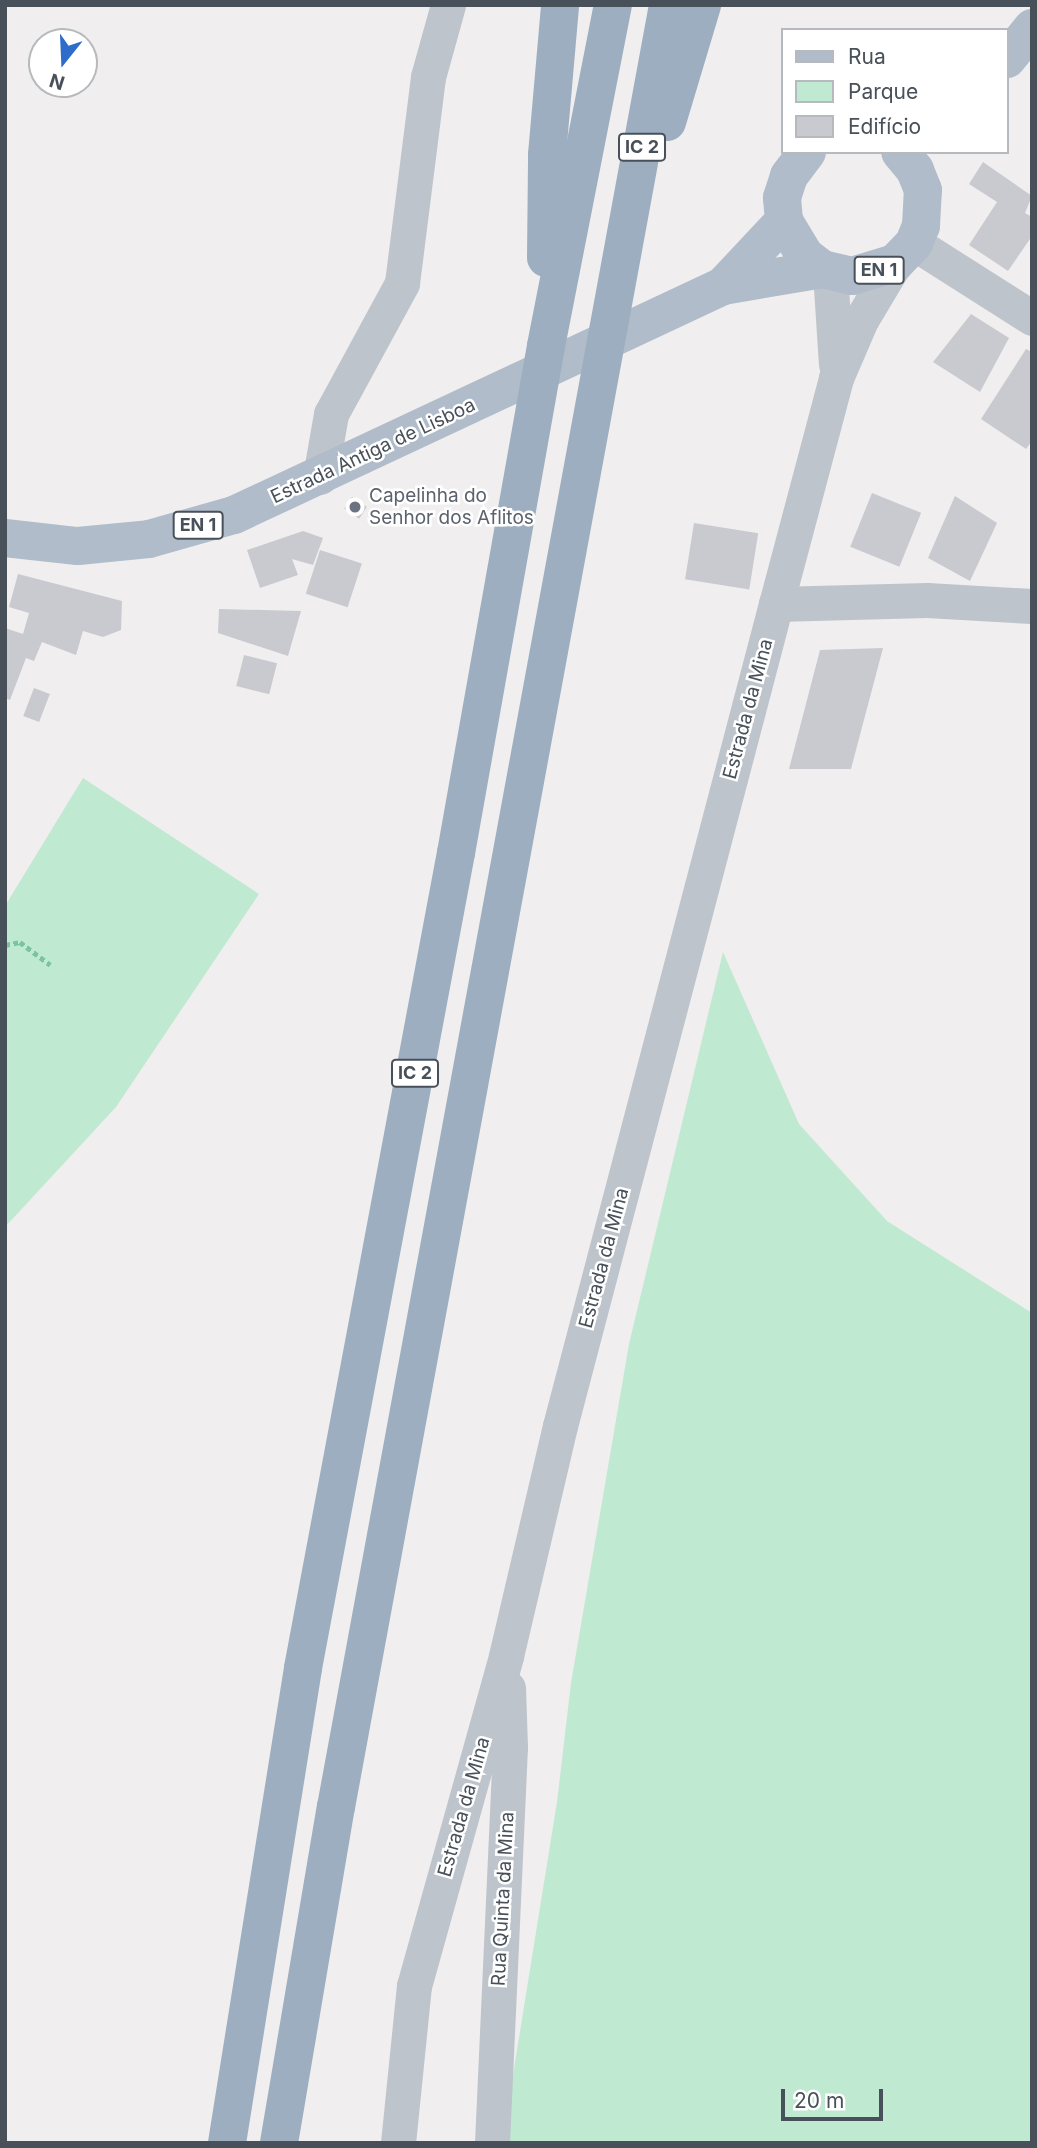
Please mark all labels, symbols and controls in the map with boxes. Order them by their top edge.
north arrow [28,28,98,98]
legend [782,28,1009,154]
text: Rua [848,44,886,69]
text: N [47,68,67,95]
text: Parque [848,79,918,104]
text: Edifício [848,114,921,139]
road number: IC 2 [618,132,666,162]
road number: EN 1 [853,256,905,284]
street label: Estrada Antiga de Lisboa [267,393,479,509]
place label: Capelinha do Senhor dos Aflitos [369,485,534,529]
marker: Capelinha do Senhor dos Aflitos [347,499,363,515]
road number: EN 1 [172,510,224,540]
street label: Estrada da Mina [718,636,778,782]
road number: IC 2 [390,1058,440,1088]
street label: Estrada da Mina [574,1185,634,1331]
street label: Estrada da Mina [433,1734,495,1880]
street label: Rua Quinta da Mina [487,1811,519,1987]
scale bar [785,2074,886,2118]
text: 20 m [794,2088,844,2113]

